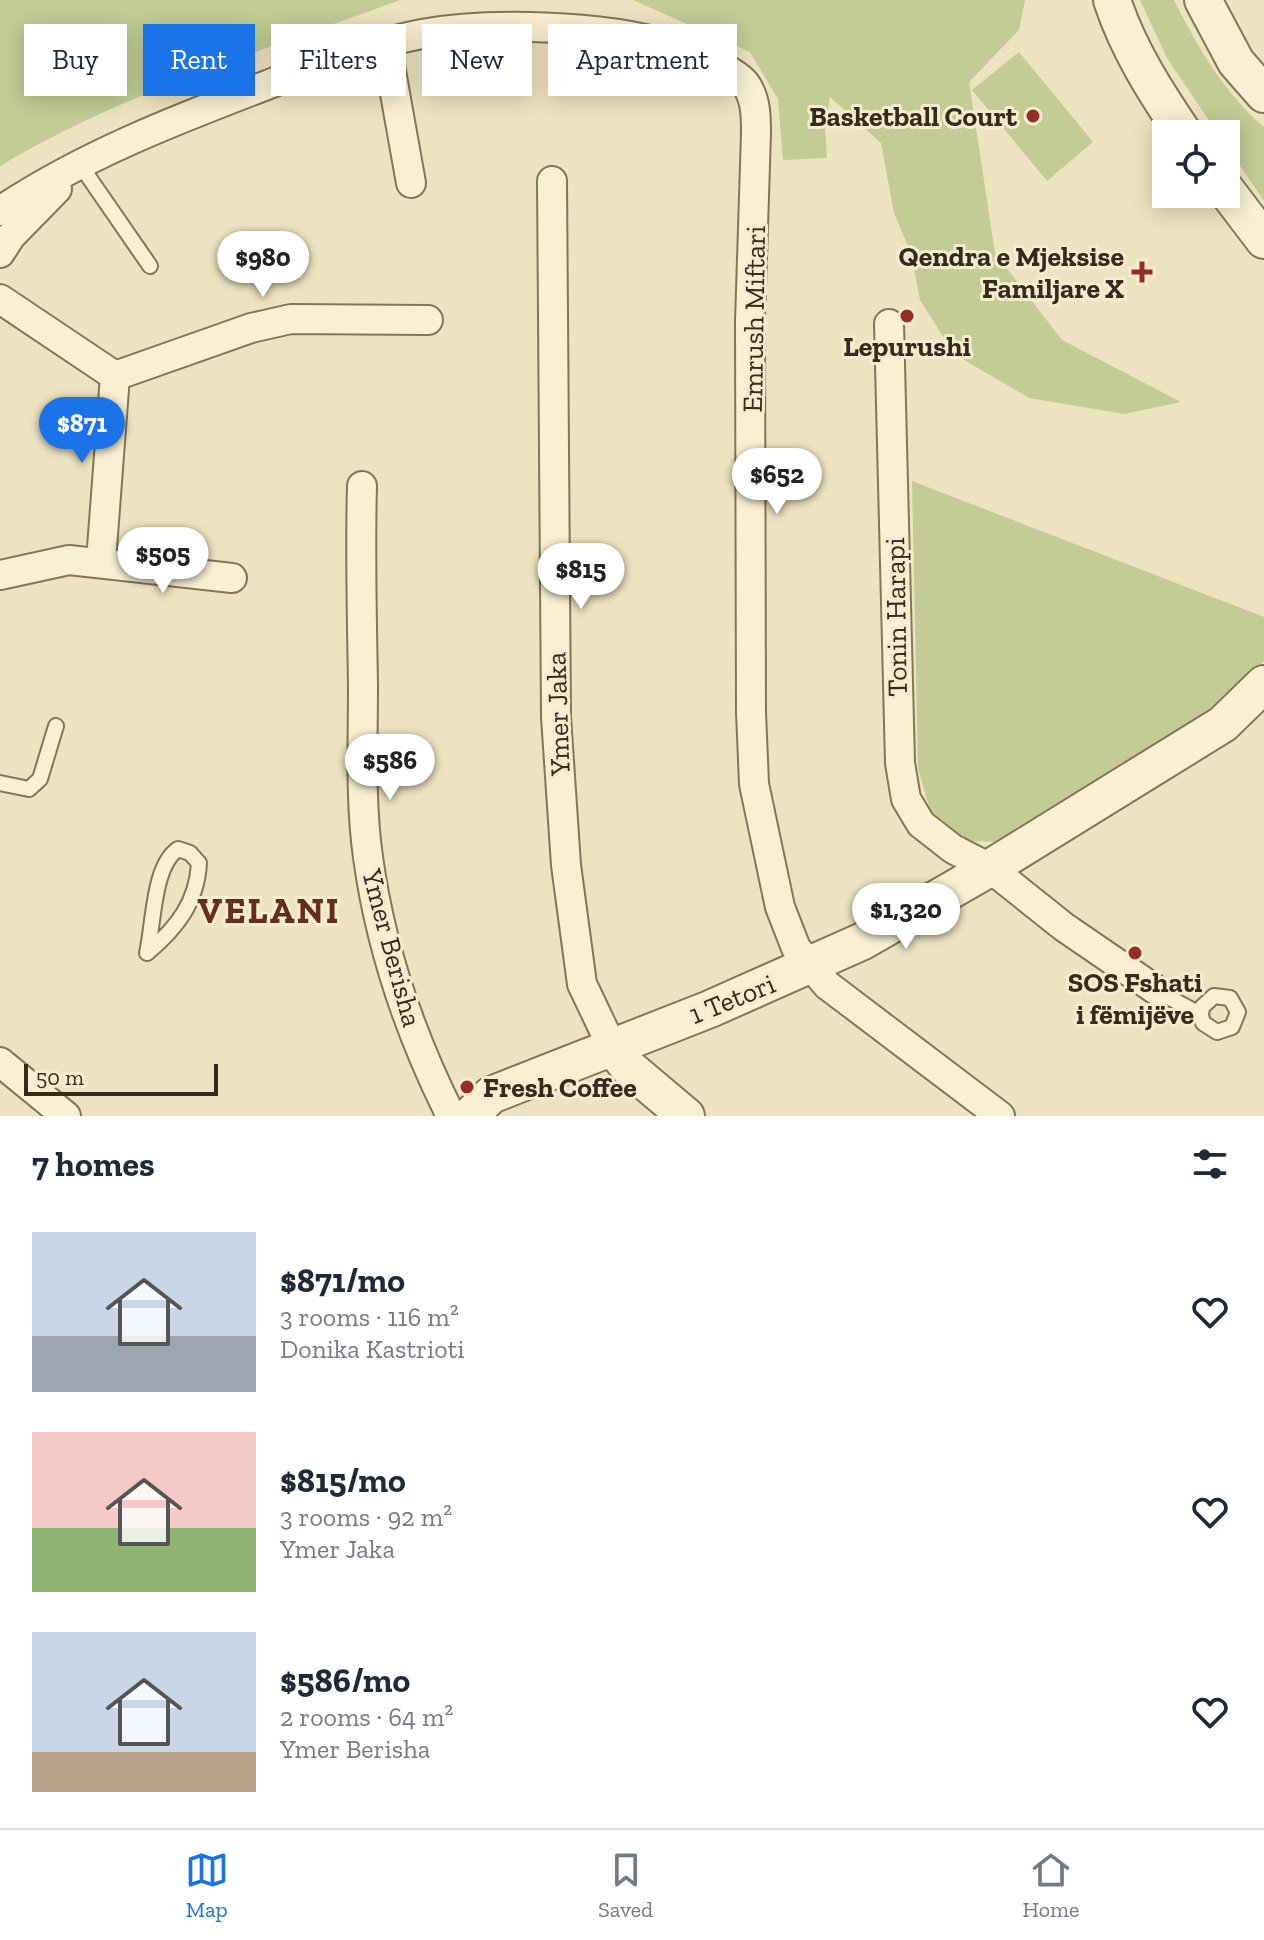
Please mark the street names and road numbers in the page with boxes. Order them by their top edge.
street label: Emrush Miftari [736,225,772,413]
street label: Tonin Harapi [878,537,914,697]
street label: Ymer Jaka [539,651,577,777]
street label: Ymer Berisha [355,865,429,1031]
street label: 1 Tetori [684,967,780,1031]

